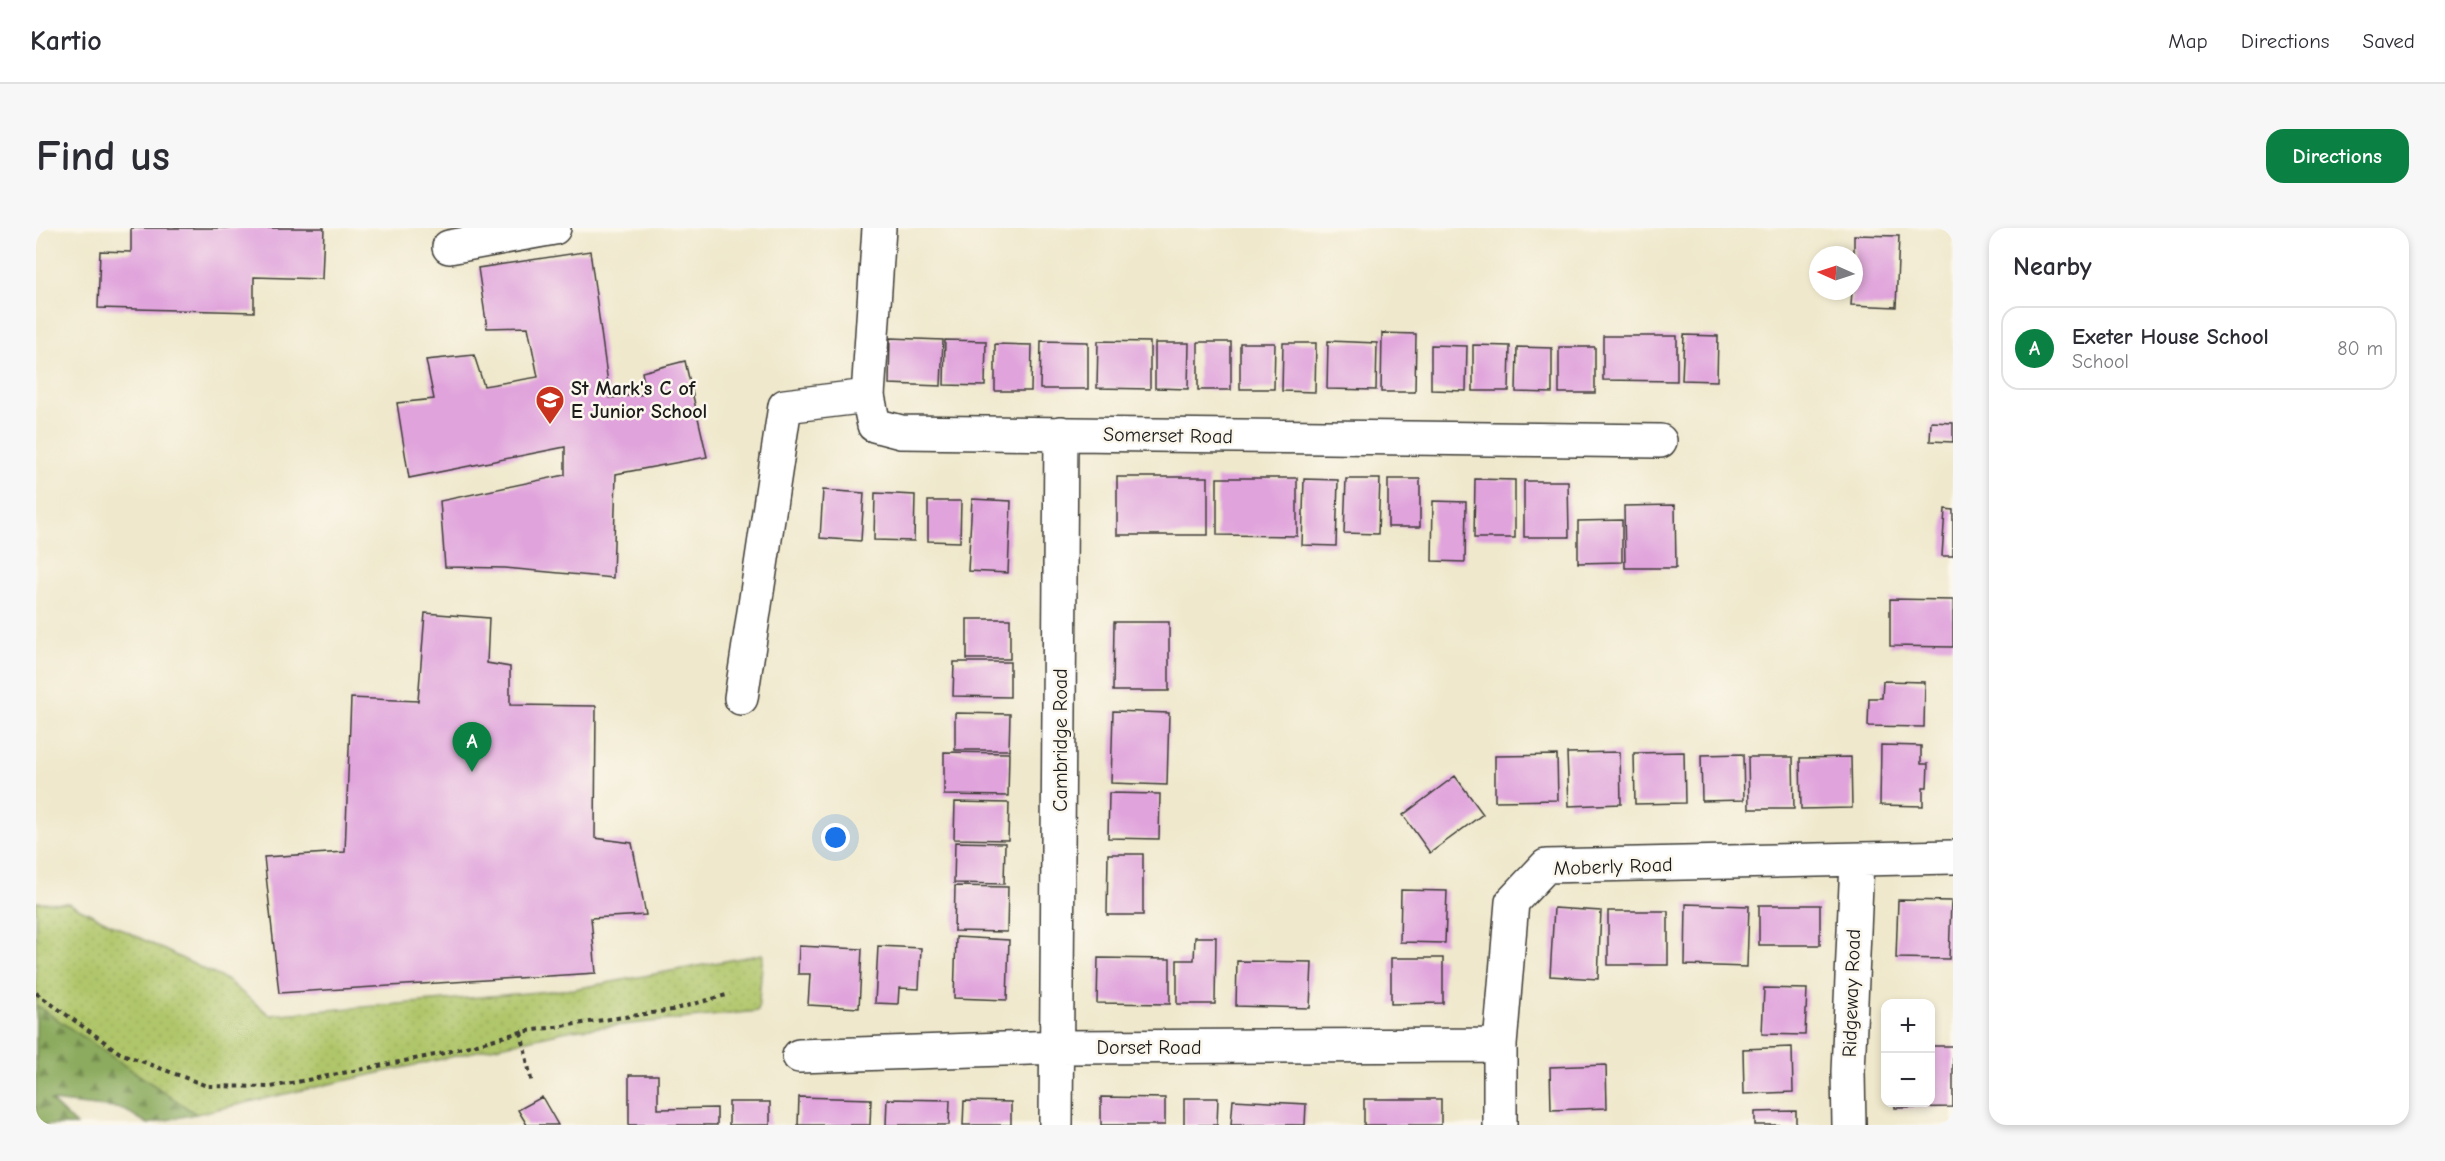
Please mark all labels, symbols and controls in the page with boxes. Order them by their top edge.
text: Kartio [30,25,102,57]
text: Map [2168,29,2208,53]
text: Directions [2241,29,2330,53]
text: Saved [2363,29,2415,53]
button: Directions [2266,129,2409,183]
text: Find us [36,132,170,181]
north arrow [1809,246,1863,300]
text: Nearby [2013,252,2092,282]
text: Exeter House School [2072,324,2269,350]
text: A [2029,337,2040,360]
text: 80 m [2337,337,2383,360]
text: School [2072,350,2129,373]
place label: St Mark's C of E Junior School [571,377,707,423]
school or university icon: St Mark's C of E Junior School [534,384,566,426]
street label: Somerset Road [1103,423,1233,448]
street label: Cambridge Road [1049,668,1072,812]
pin: A [452,722,492,772]
your location [821,823,850,852]
street label: Moberly Road [1553,853,1673,880]
street label: Ridgeway Road [1838,928,1865,1058]
map controls [1881,999,1935,1107]
button: + [1881,999,1935,1053]
street label: Dorset Road [1097,1036,1201,1059]
button: − [1881,1053,1935,1107]

